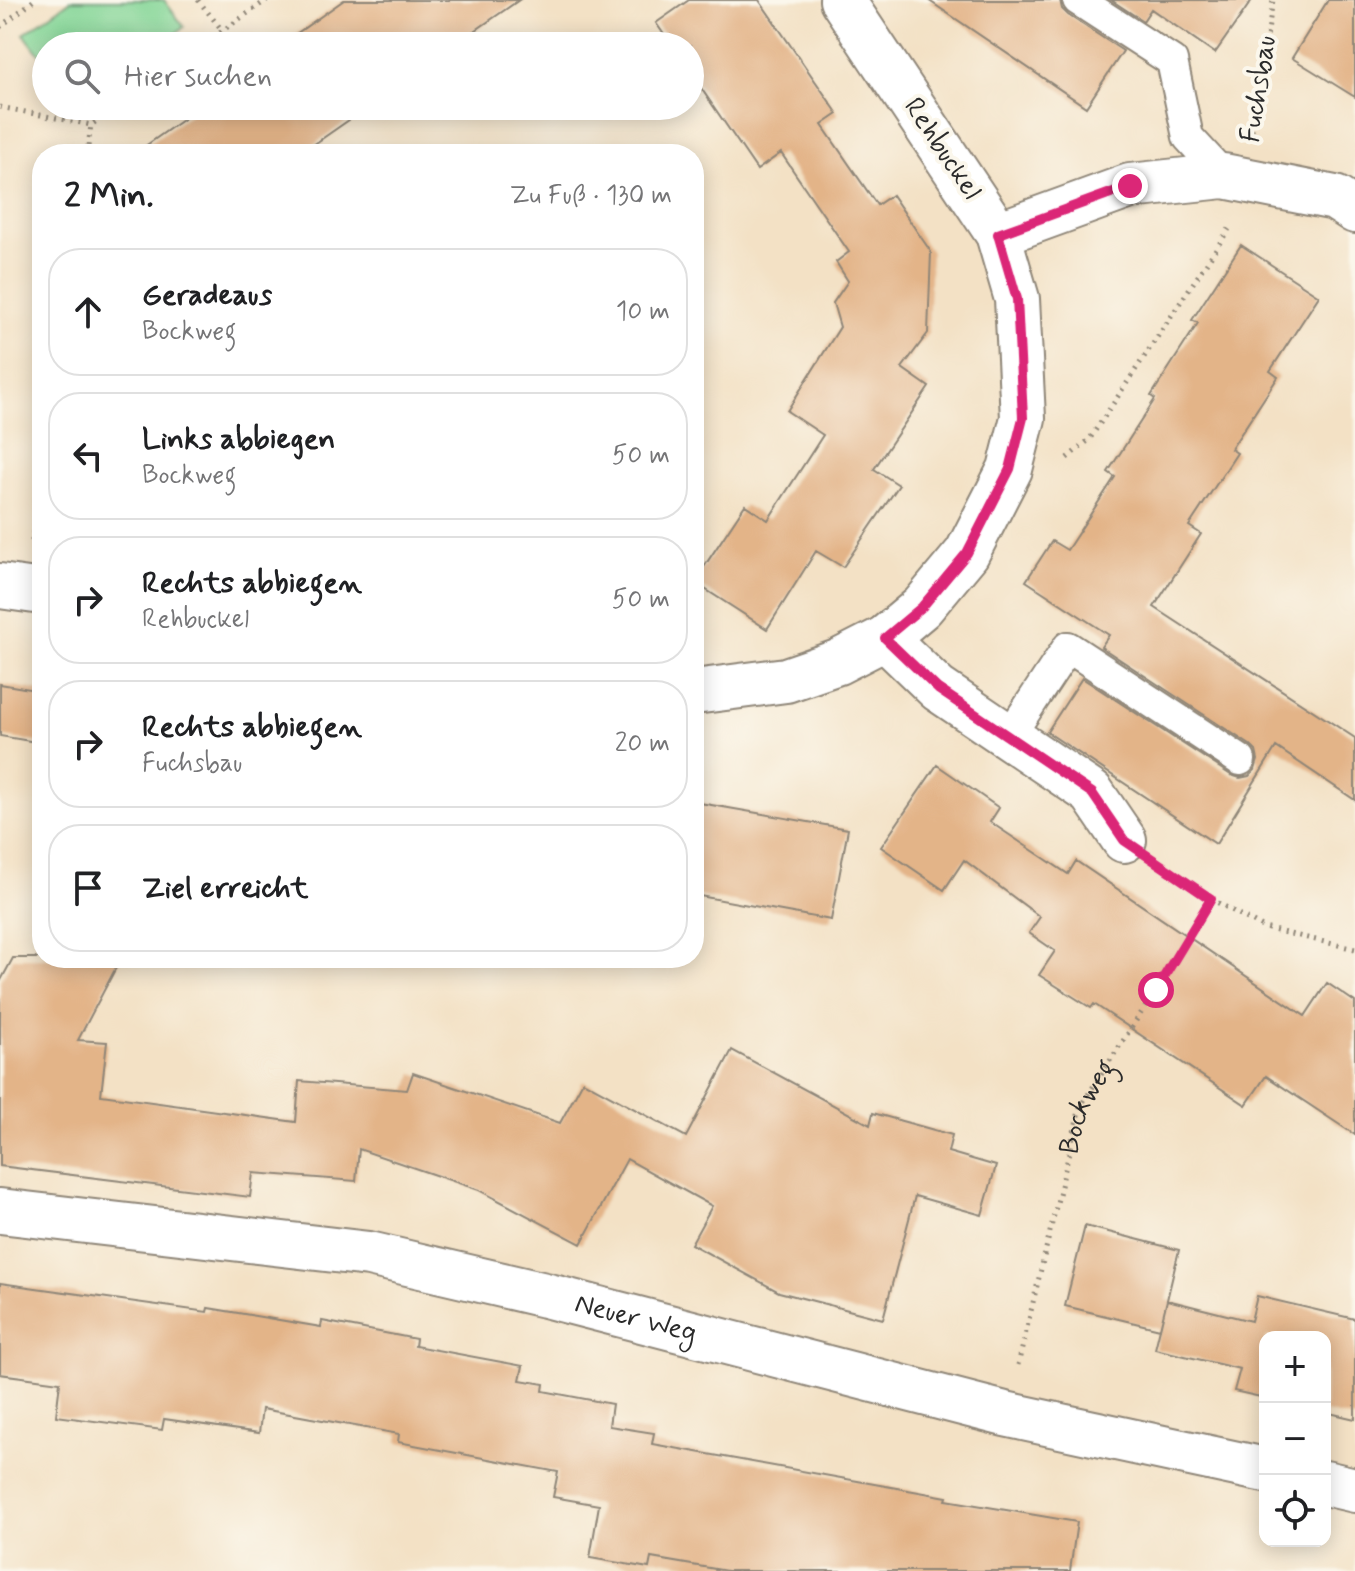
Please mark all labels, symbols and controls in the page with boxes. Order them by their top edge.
search box [32,32,704,120]
street label: Fuchsbau [1232,33,1286,145]
icon: search [60,54,104,98]
text: Hier suchen [124,57,272,96]
street label: Rehbuckel [894,91,990,207]
route end [1112,168,1148,204]
text: 2 Min. [64,174,154,219]
text: Zu Fuß · 130 m [510,179,672,213]
text: Geradeaus [142,276,272,315]
icon: ahead [66,290,110,334]
text: 10 m [616,295,670,329]
text: Bockweg [142,315,236,349]
text: Links abbiegen [142,420,335,459]
icon: left [66,434,110,478]
text: 50 m [612,439,670,473]
text: Bockweg [142,459,236,493]
text: Rechts abbiegen [142,564,362,603]
icon: right [66,578,110,622]
text: 50 m [612,583,670,617]
text: Rehbuckel [142,603,249,637]
text: Rechts abbiegen [142,708,362,747]
icon: right [66,722,110,766]
text: 20 m [615,727,670,761]
text: Fuchsbau [142,747,242,781]
icon: arrive [66,866,110,910]
text: Ziel erreicht [142,869,308,908]
route start [1138,972,1174,1008]
street label: Bockweg [1051,1052,1127,1158]
street label: Neuer Weg [571,1285,701,1354]
map controls [1259,1331,1331,1547]
button: + [1259,1331,1331,1403]
button: − [1259,1403,1331,1475]
button: locate [1259,1475,1331,1547]

